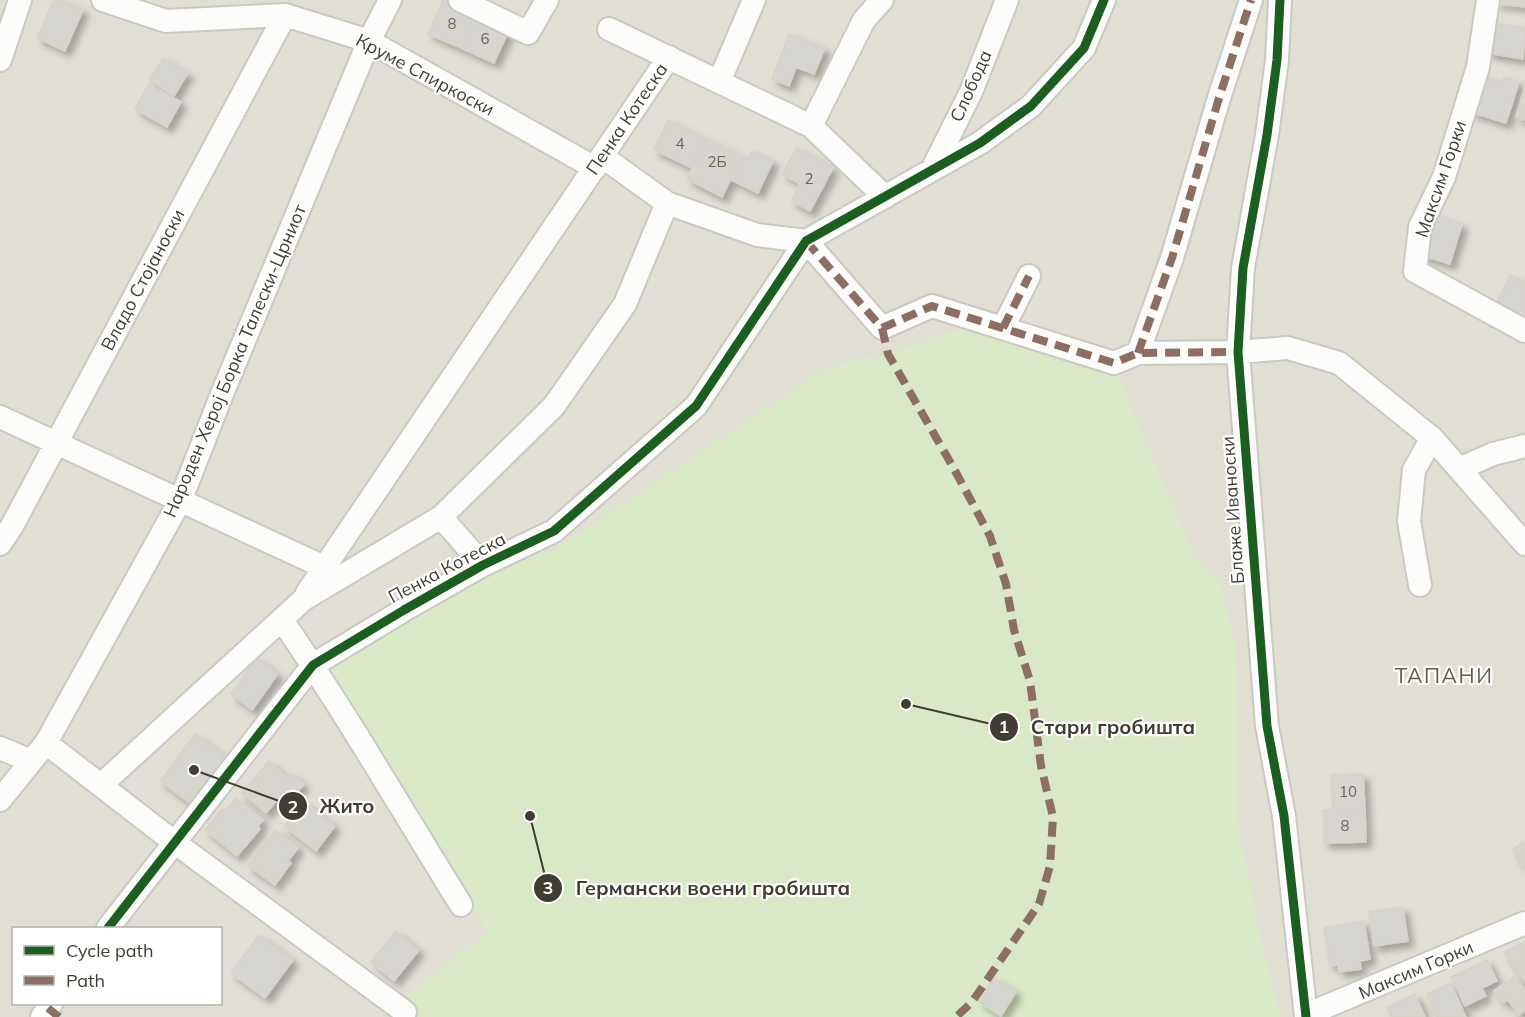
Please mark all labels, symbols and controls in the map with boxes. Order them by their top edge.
house number: 8 [447,14,457,33]
street label: Круме Спиркоски [352,28,498,121]
house number: 6 [480,29,490,48]
street label: Слобода [945,46,997,125]
street label: Пенка Котеска [581,58,672,179]
street label: Максим Горки [1410,117,1471,240]
house number: 4 [675,134,685,153]
house number: 2Б [707,152,727,171]
house number: 2 [804,169,814,188]
street label: Народен Херој Борка Талески-Црниот [158,200,311,521]
street label: Владо Стојаноски [96,205,190,354]
street label: Блаже Иваноски [1216,435,1249,585]
street label: Пенка Котеска [384,527,510,608]
district label: ТАПАНИ [1395,662,1493,688]
callout: Стари гробишта [989,708,1207,746]
text: Стари гробишта [1031,714,1195,739]
text: 1 [999,715,1009,738]
house number: 10 [1339,782,1357,801]
callout: Жито [278,787,387,825]
text: Жито [320,793,374,818]
text: 2 [288,795,298,818]
house number: 8 [1340,816,1350,835]
callout: Германски воени гробишта [533,869,862,907]
text: Германски воени гробишта [576,875,850,900]
text: 3 [543,876,553,899]
legend [12,927,222,1005]
street label: Максим Горки [1355,935,1477,1004]
text: Cycle path [66,939,153,962]
text: Path [66,969,105,992]

